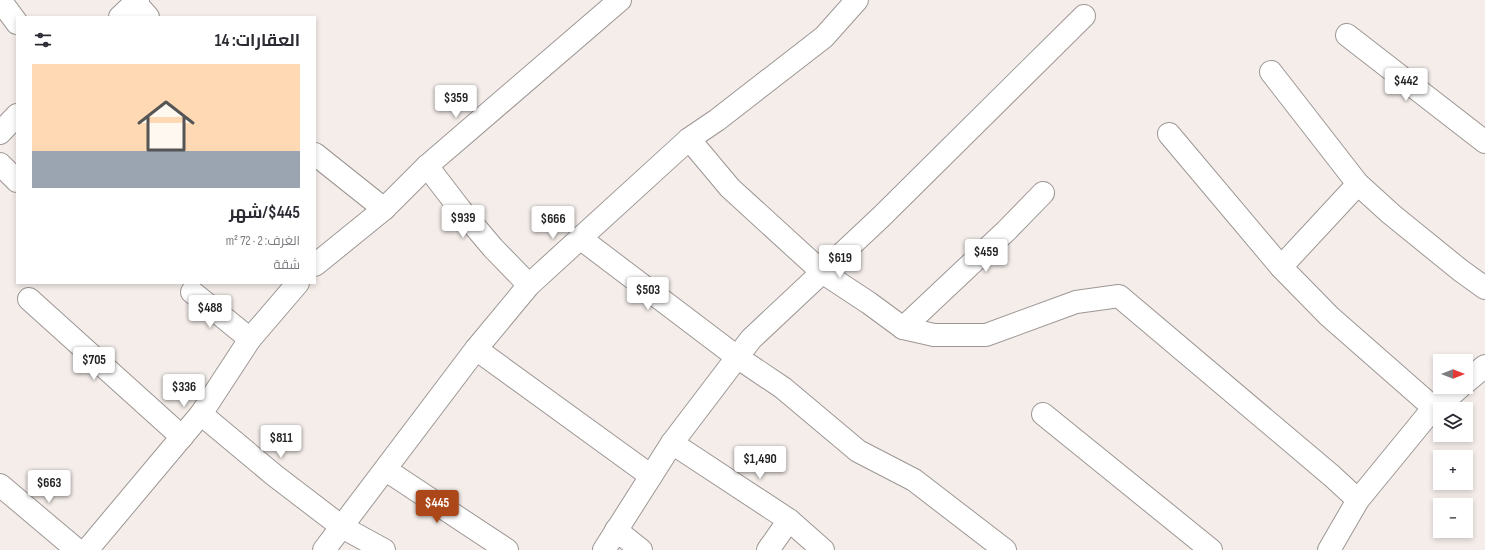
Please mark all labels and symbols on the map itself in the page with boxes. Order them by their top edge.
pin: $442 [1382,68,1430,102]
pin: $359 [432,85,480,119]
pin: $939 [439,205,487,239]
pin: $666 [529,206,577,240]
pin: $459 [962,239,1010,273]
pin: $619 [816,245,864,279]
pin: $503 [624,277,672,311]
pin: $488 [186,295,234,329]
pin: $705 [70,347,118,381]
north arrow [1433,354,1473,394]
pin: $336 [160,374,208,408]
pin: $811 [257,425,305,459]
pin: $1,490 [727,446,793,480]
pin: $663 [25,470,73,504]
pin: $445 [413,490,461,524]

